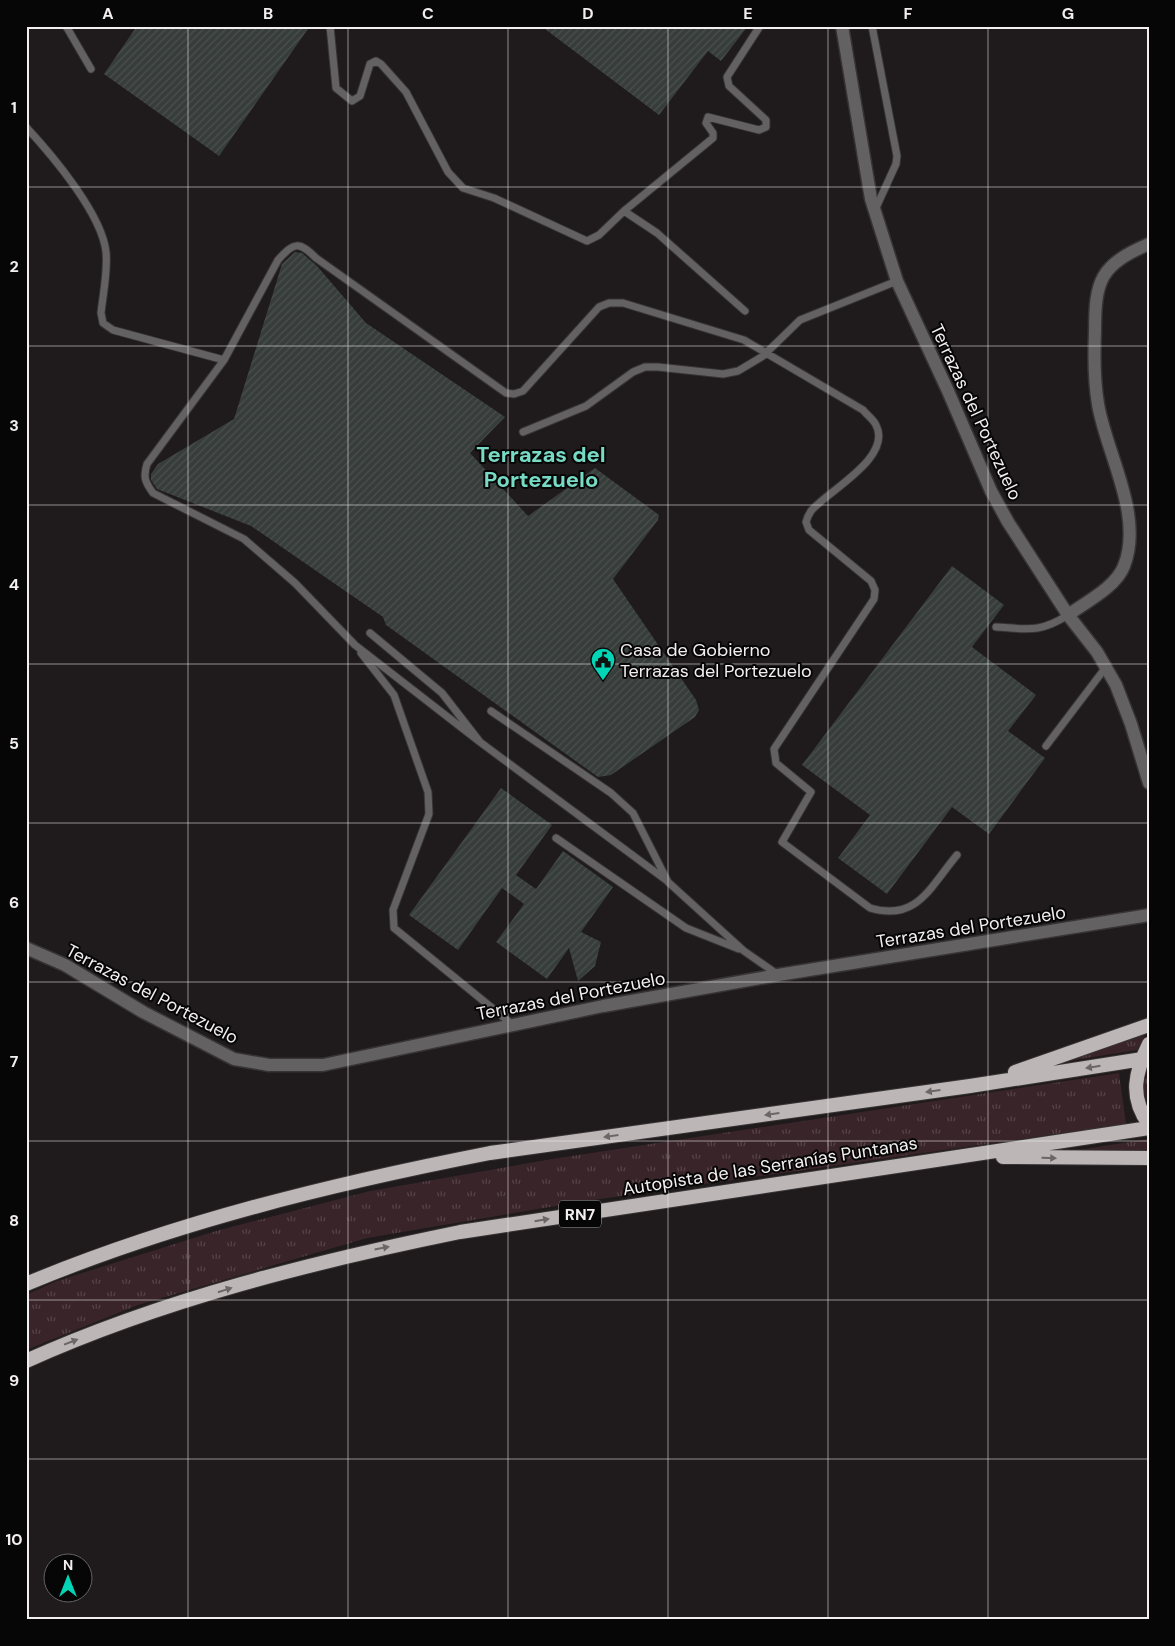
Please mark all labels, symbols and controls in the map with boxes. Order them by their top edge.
text: A [102,3,114,24]
text: B [263,3,273,24]
text: C [422,3,434,24]
text: D [582,3,594,24]
text: E [743,3,753,24]
text: F [904,3,913,24]
text: G [1062,3,1074,24]
text: 1 [11,97,17,118]
text: 2 [9,256,19,277]
street label: Terrazas del Portezuelo [925,320,1027,504]
text: 3 [9,415,19,436]
district label: Terrazas del Portezuelo [476,440,606,494]
text: 4 [9,574,19,595]
place label: Casa de Gobierno Terrazas del Portezuelo [620,638,812,683]
public building icon: Casa de Gobierno Terrazas del Portezuelo [590,647,616,681]
text: 5 [9,733,19,754]
text: 6 [9,892,19,913]
street label: Terrazas del Portezuelo [874,900,1068,954]
street label: Terrazas del Portezuelo [62,938,242,1050]
street label: Terrazas del Portezuelo [475,966,667,1026]
text: 7 [10,1051,19,1072]
one-way arrow [1085,1063,1101,1071]
one-way arrow [924,1088,940,1096]
one-way arrow [763,1110,779,1118]
street label: Autopista de las Serranías Puntanas [621,1131,919,1201]
one-way arrow [602,1132,618,1140]
one-way arrow [1041,1154,1057,1162]
road number: RN7 [559,1200,601,1228]
text: 8 [9,1210,19,1231]
one-way arrow [534,1215,550,1223]
one-way arrow [374,1243,390,1251]
one-way arrow [218,1285,233,1293]
one-way arrow [64,1338,79,1346]
text: 9 [9,1370,19,1391]
text: 10 [5,1529,23,1550]
north arrow [42,1554,92,1604]
text: N [63,1556,73,1574]

